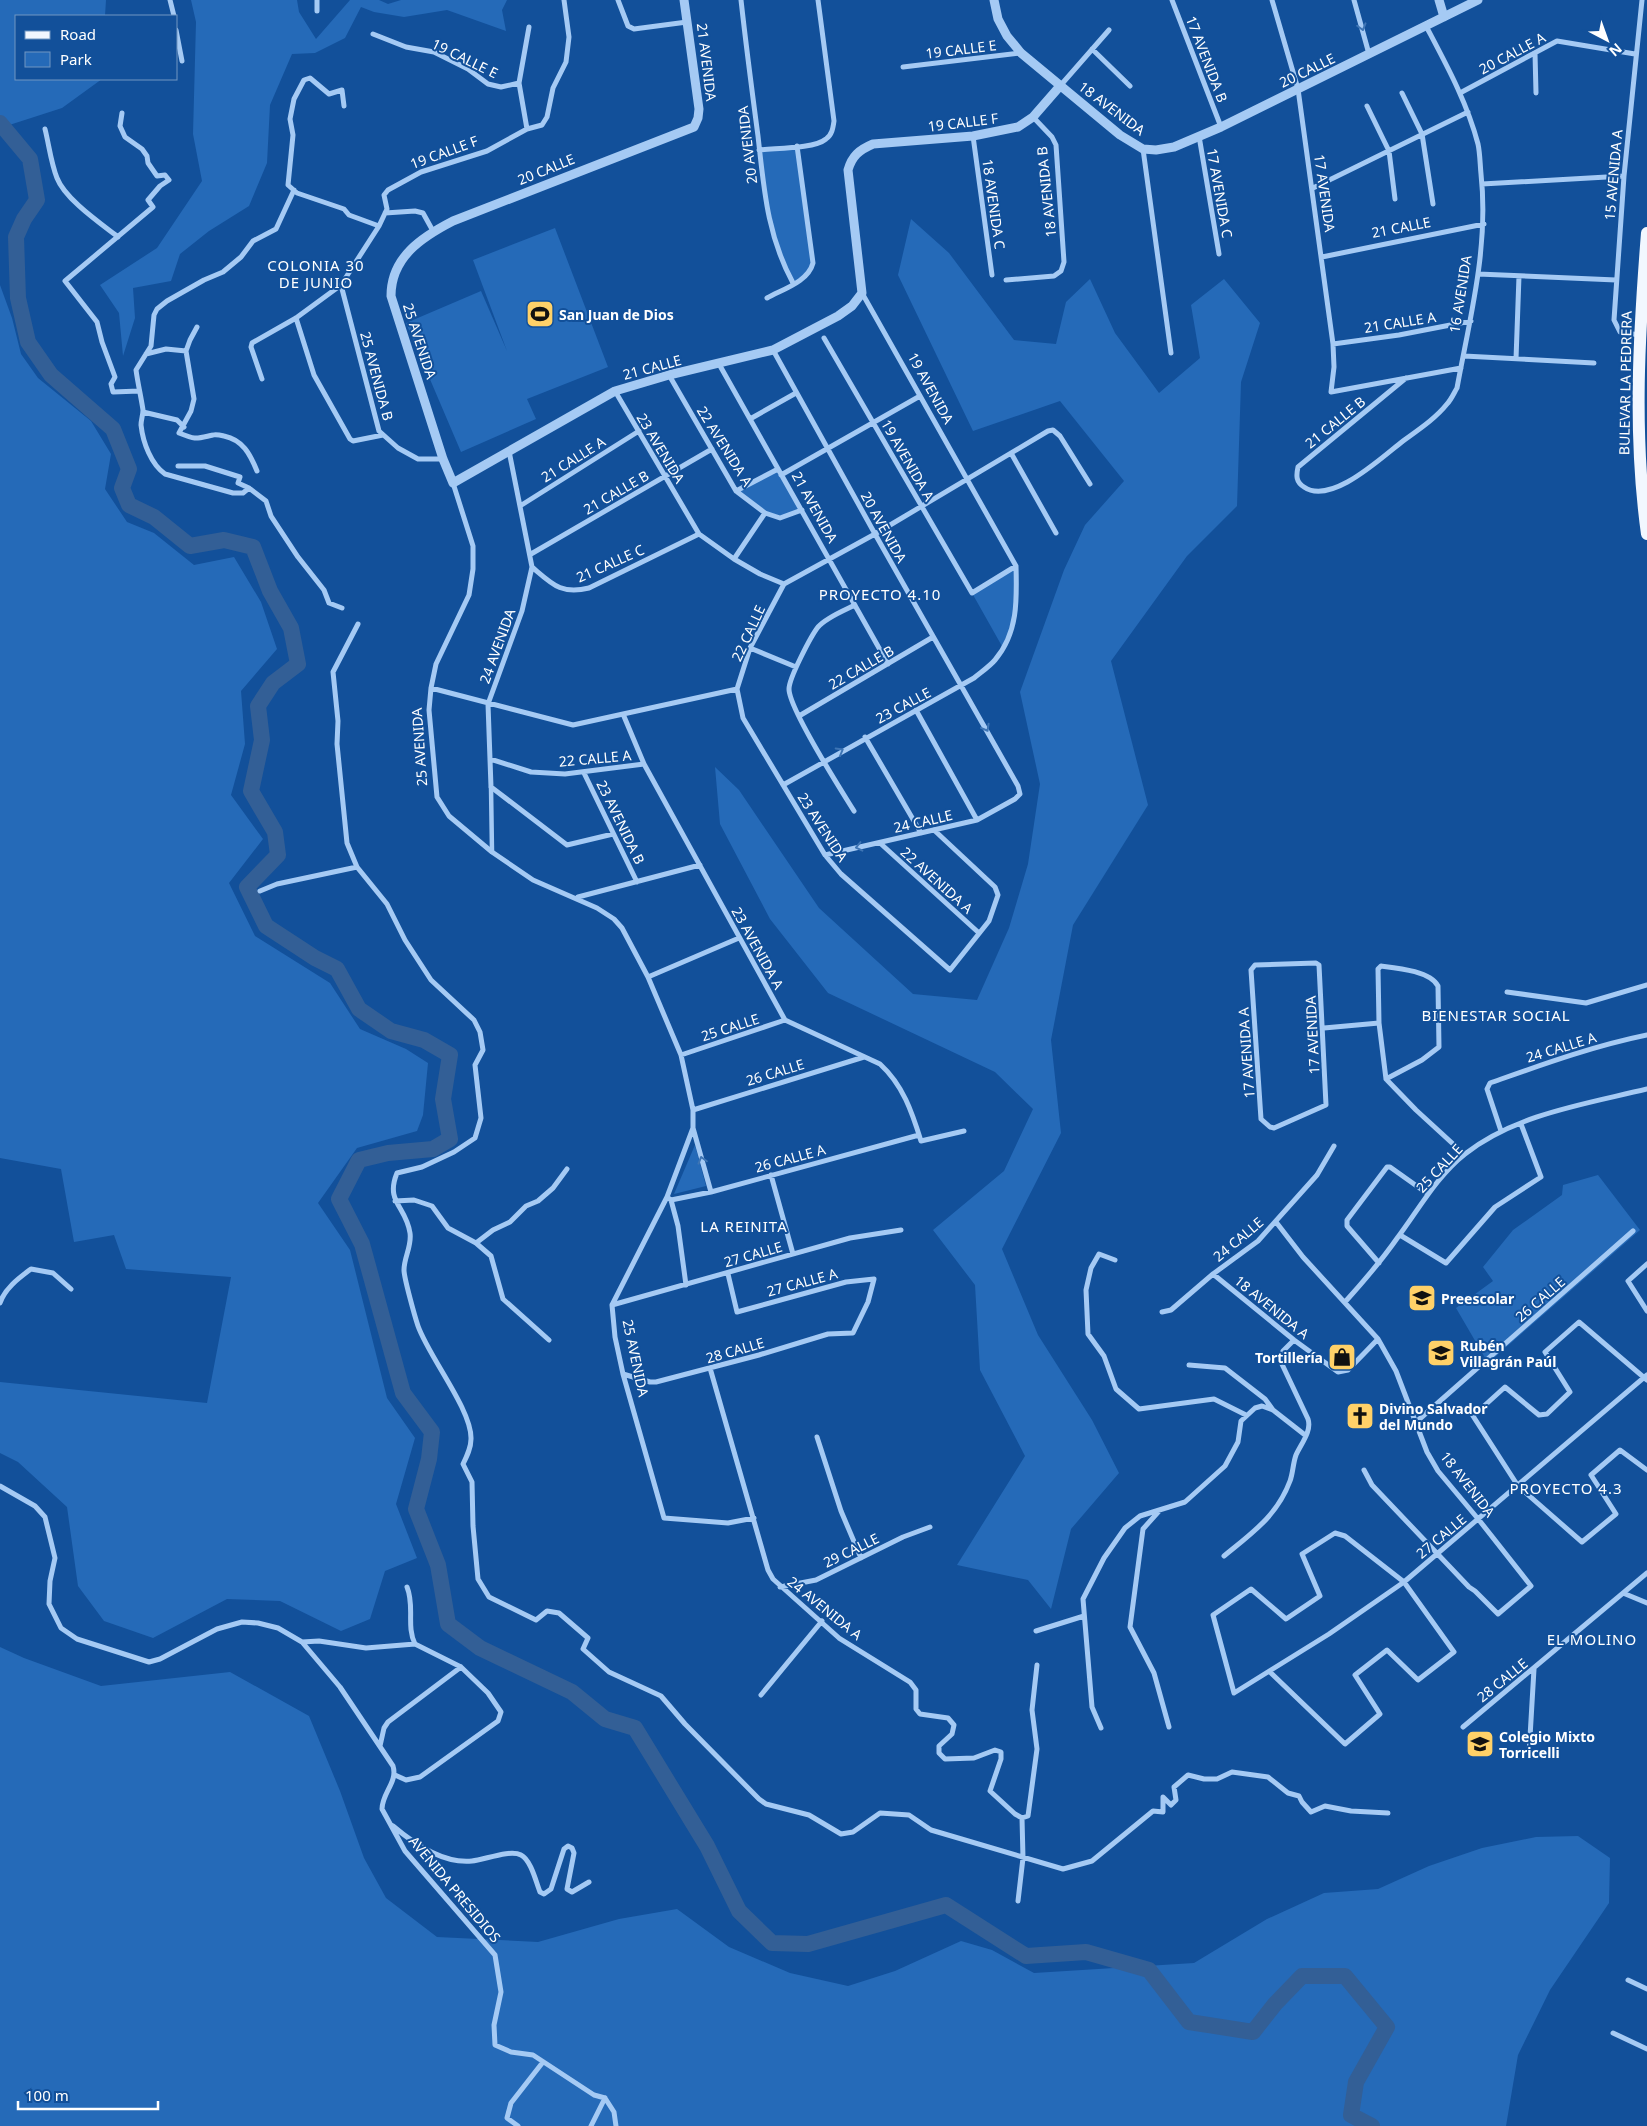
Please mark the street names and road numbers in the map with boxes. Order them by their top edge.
street label: 17 AVENIDA B [1182,13,1232,105]
street label: 21 AVENIDA [693,22,721,102]
street label: 20 CALLE A [1476,28,1549,78]
street label: 19 CALLE E [429,34,501,82]
street label: 19 CALLE E [924,35,998,63]
street label: 20 CALLE [1276,48,1338,92]
street label: 18 AVENIDA [1075,77,1149,139]
street label: 20 AVENIDA [733,105,761,185]
street label: 19 CALLE F [927,108,999,136]
street label: 15 AVENIDA A [1600,129,1626,221]
street label: 19 CALLE F [407,131,481,173]
street label: 18 AVENIDA B [1032,146,1060,238]
street label: 17 AVENIDA C [1203,147,1237,240]
street label: 20 CALLE [515,149,577,189]
street label: 17 AVENIDA [1310,153,1340,233]
street label: 18 AVENIDA C [978,158,1010,251]
street label: 21 CALLE [1370,212,1432,242]
street label: 16 AVENIDA [1444,254,1476,334]
street label: 25 AVENIDA [399,301,441,381]
street label: 21 CALLE A [1363,307,1437,337]
street label: BULEVAR LA PEDRERA [1614,311,1636,455]
street label: 25 AVENIDA B [356,329,398,423]
street label: 19 AVENIDA [904,349,958,427]
street label: 21 CALLE [621,350,683,384]
street label: 21 CALLE B [1301,392,1369,452]
street label: 22 AVENIDA A [693,402,757,490]
street label: 23 AVENIDA [633,409,689,487]
street label: 19 AVENIDA A [877,416,939,504]
street label: 21 CALLE A [537,432,609,486]
street label: 21 CALLE B [580,466,652,518]
street label: 21 AVENIDA [788,468,842,546]
street label: 20 AVENIDA [857,488,911,566]
street label: 21 CALLE C [573,540,647,586]
street label: 22 CALLE [727,602,769,664]
street label: 24 AVENIDA [475,606,519,686]
street label: 22 CALLE B [825,641,897,693]
street label: 23 CALLE [872,683,934,727]
street label: 25 AVENIDA [407,707,431,787]
street label: 22 CALLE A [558,745,632,771]
street label: 23 AVENIDA B [592,777,650,867]
street label: 23 AVENIDA [794,789,852,865]
street label: 24 CALLE [892,805,954,837]
street label: 22 AVENIDA A [897,842,977,918]
street label: 23 AVENIDA A [728,904,788,992]
street label: 17 AVENIDA [1300,995,1324,1075]
street label: 17 AVENIDA A [1233,1007,1259,1099]
street label: 25 CALLE [699,1009,761,1045]
street label: 24 CALLE A [1524,1027,1598,1067]
street label: 26 CALLE [744,1054,806,1090]
street label: 26 CALLE A [753,1139,828,1177]
street label: 25 CALLE [1412,1140,1466,1196]
street label: 24 CALLE [1209,1212,1267,1266]
street label: 27 CALLE [722,1237,784,1271]
street label: 27 CALLE A [765,1263,840,1301]
street label: 18 AVENIDA A [1231,1271,1313,1343]
street label: 26 CALLE [1511,1272,1569,1326]
street label: 25 AVENIDA [619,1318,653,1398]
street label: 28 CALLE [704,1333,766,1367]
street label: 18 AVENIDA [1436,1447,1500,1521]
street label: 27 CALLE [1412,1509,1470,1563]
street label: 29 CALLE [820,1528,882,1572]
street label: 24 AVENIDA A [784,1572,866,1644]
street label: 28 CALLE [1473,1654,1531,1706]
street label: AVENIDA PRESIDIOS [405,1832,505,1946]

